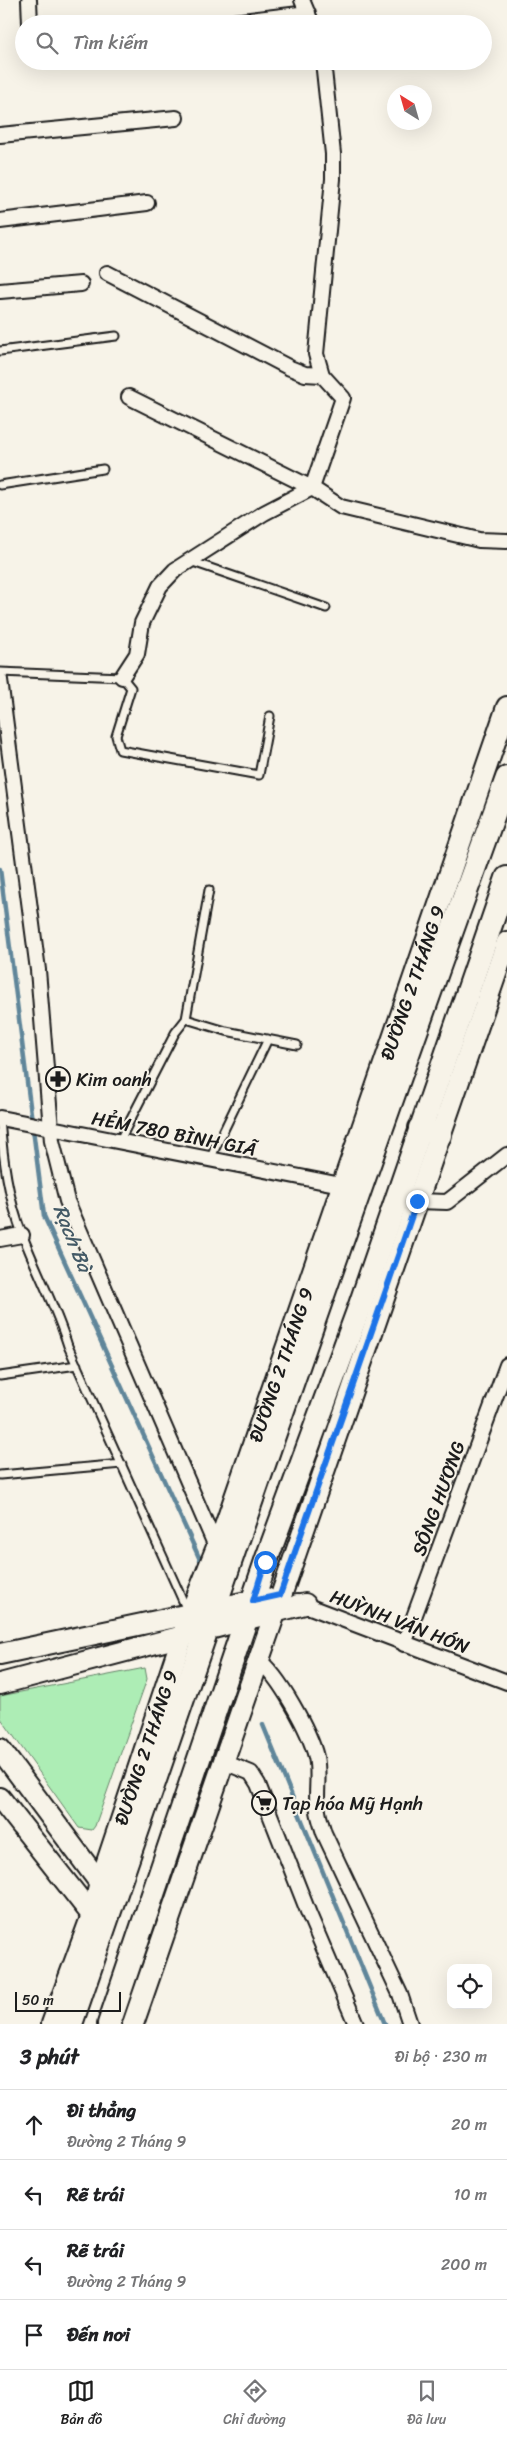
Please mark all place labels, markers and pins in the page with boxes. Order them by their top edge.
place label: Kim oanh [76,1063,152,1096]
pharmacy icon: Kim oanh [45,1066,71,1092]
place label: Tạp hóa Mỹ Hạnh [282,1787,423,1820]
supermarket icon: Tạp hóa Mỹ Hạnh [251,1790,277,1816]

